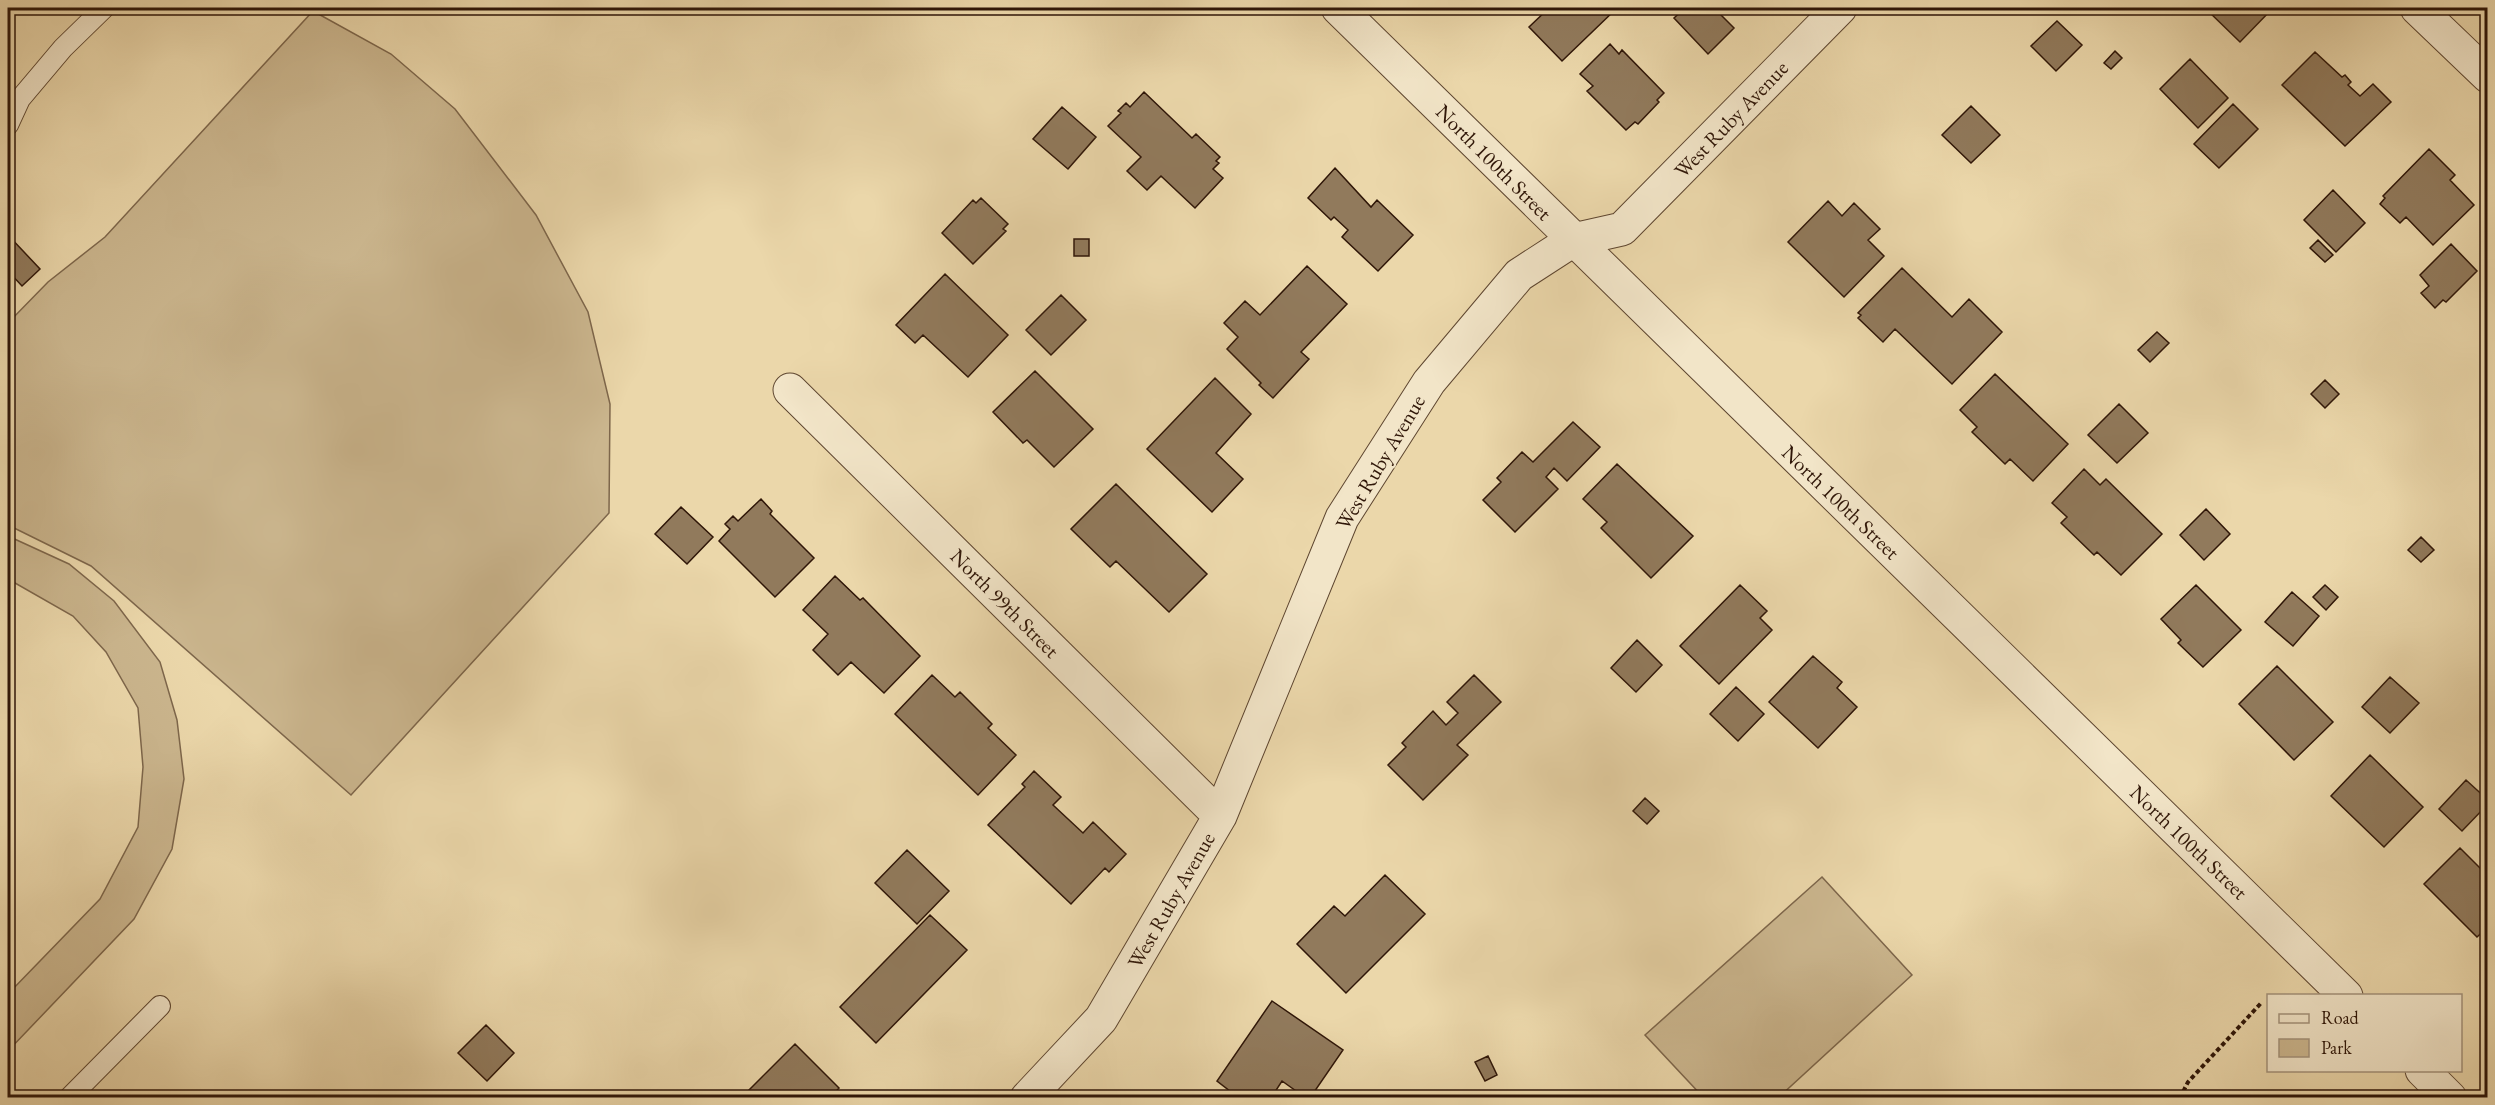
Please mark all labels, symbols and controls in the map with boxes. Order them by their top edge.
street label: West Ruby Avenue [1668,55,1794,183]
street label: North 100th Street [1430,98,1558,226]
street label: West Ruby Avenue [1329,390,1431,534]
street label: North 100th Street [1776,439,1906,565]
street label: North 99th Street [945,543,1066,664]
street label: North 100th Street [2124,779,2254,905]
street label: West Ruby Avenue [1121,827,1221,973]
legend [2267,994,2462,1072]
text: Road [2321,1006,2360,1029]
text: Park [2321,1036,2352,1059]

